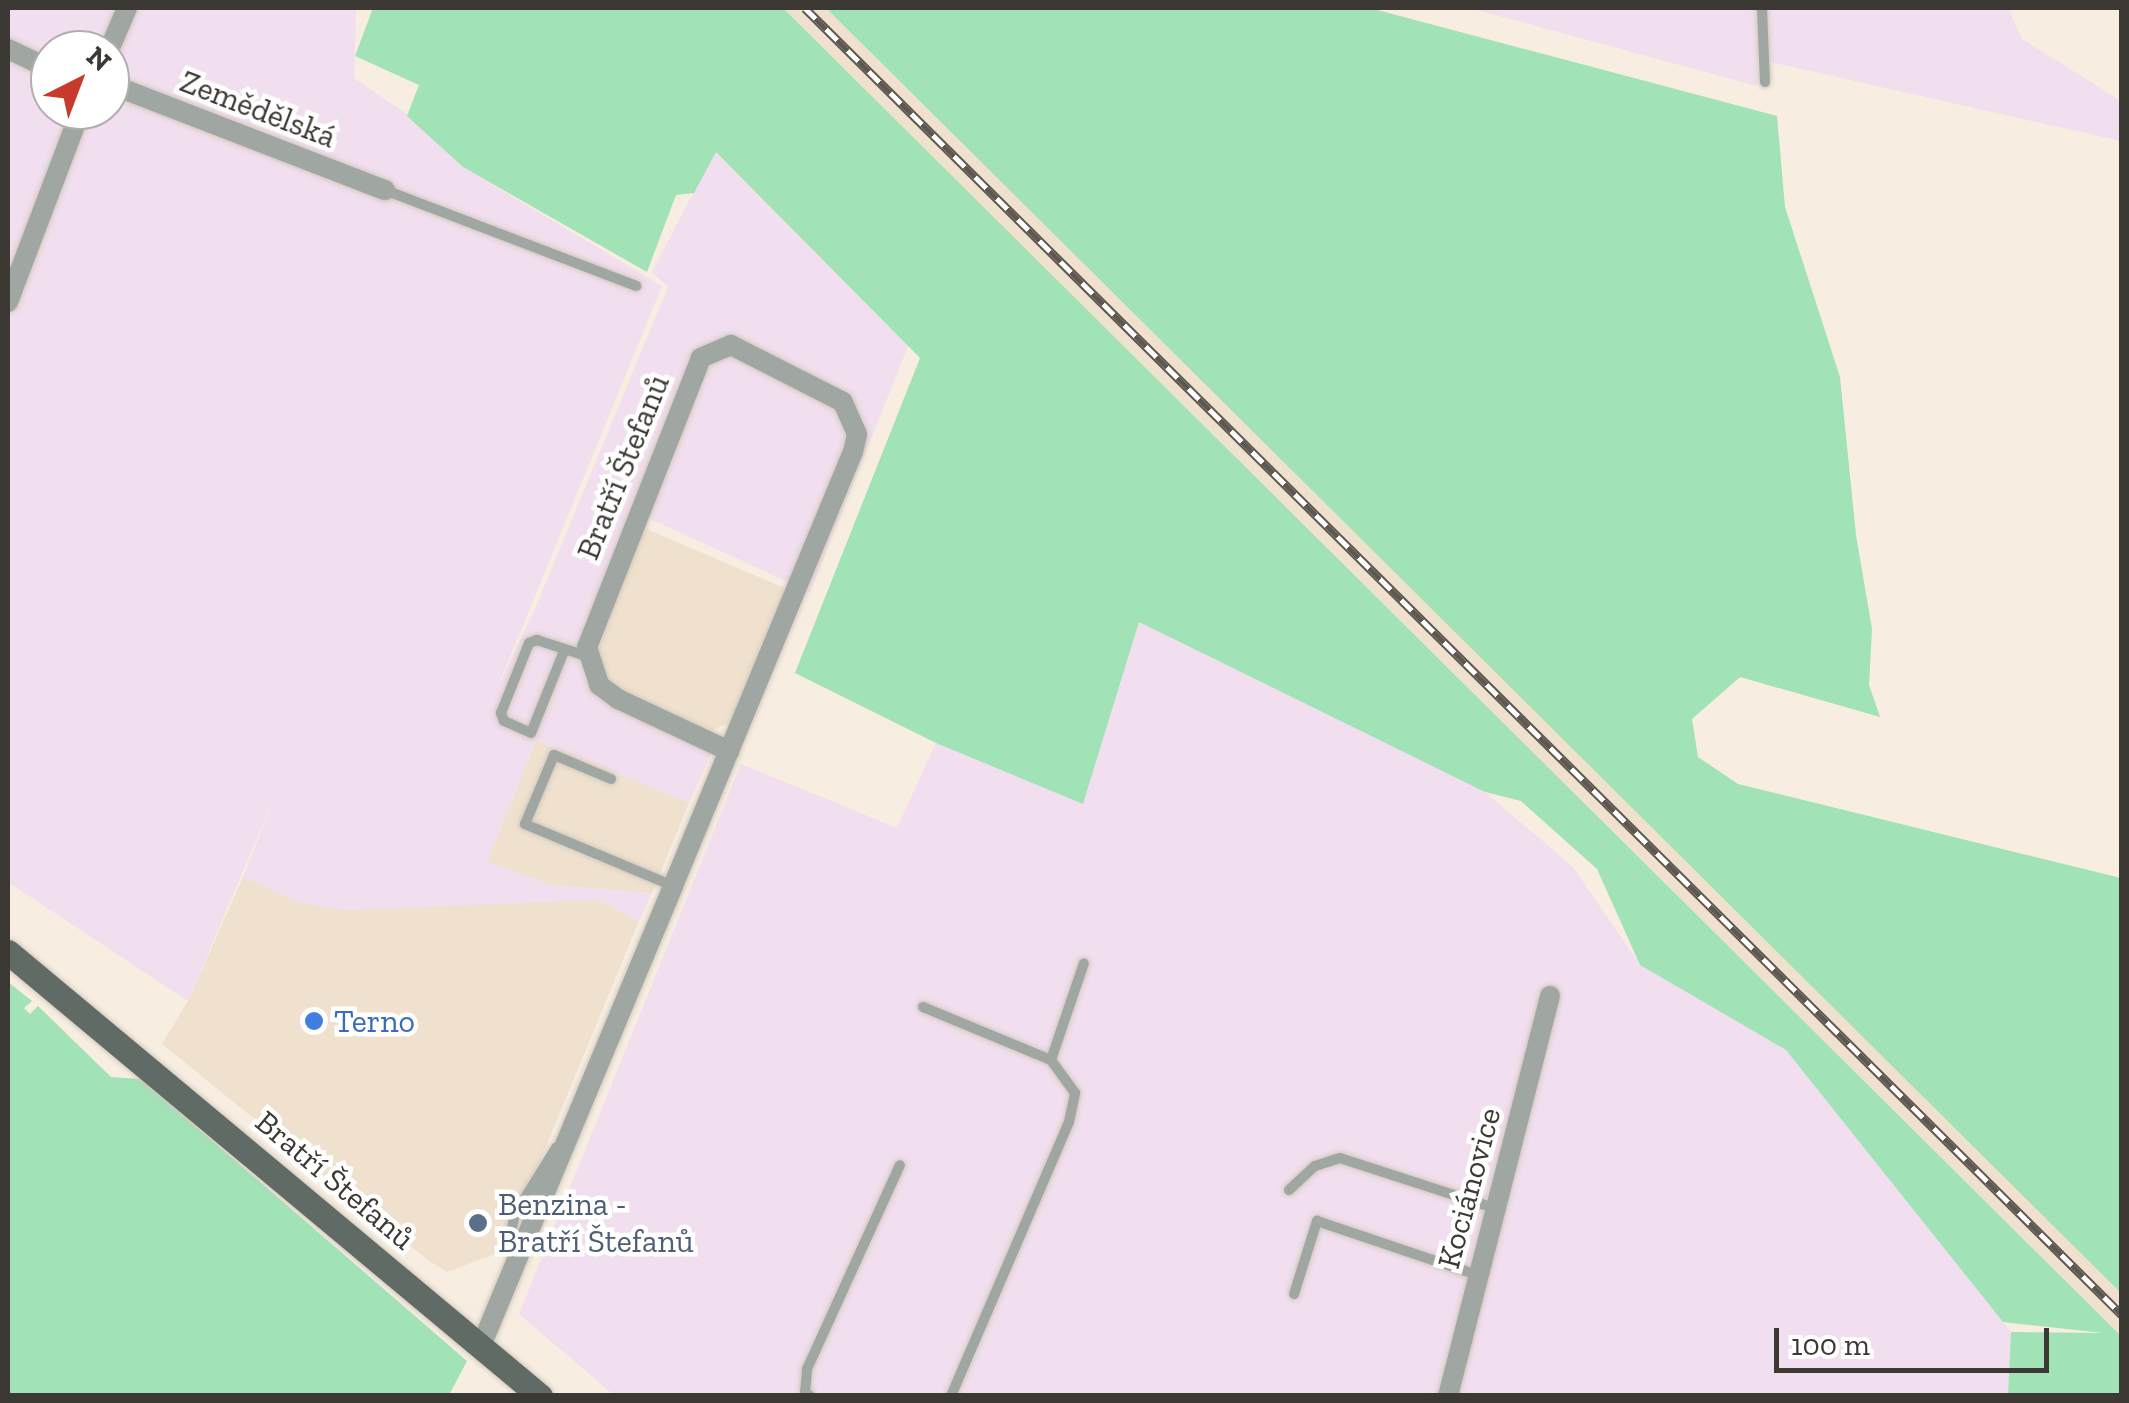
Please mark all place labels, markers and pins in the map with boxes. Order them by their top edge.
place label: Terno [334,1002,415,1040]
marker: Terno [303,1010,325,1032]
place label: Benzina - Bratří Štefanů [498,1186,694,1261]
marker: Benzina - Bratří Štefanů [467,1212,489,1234]

